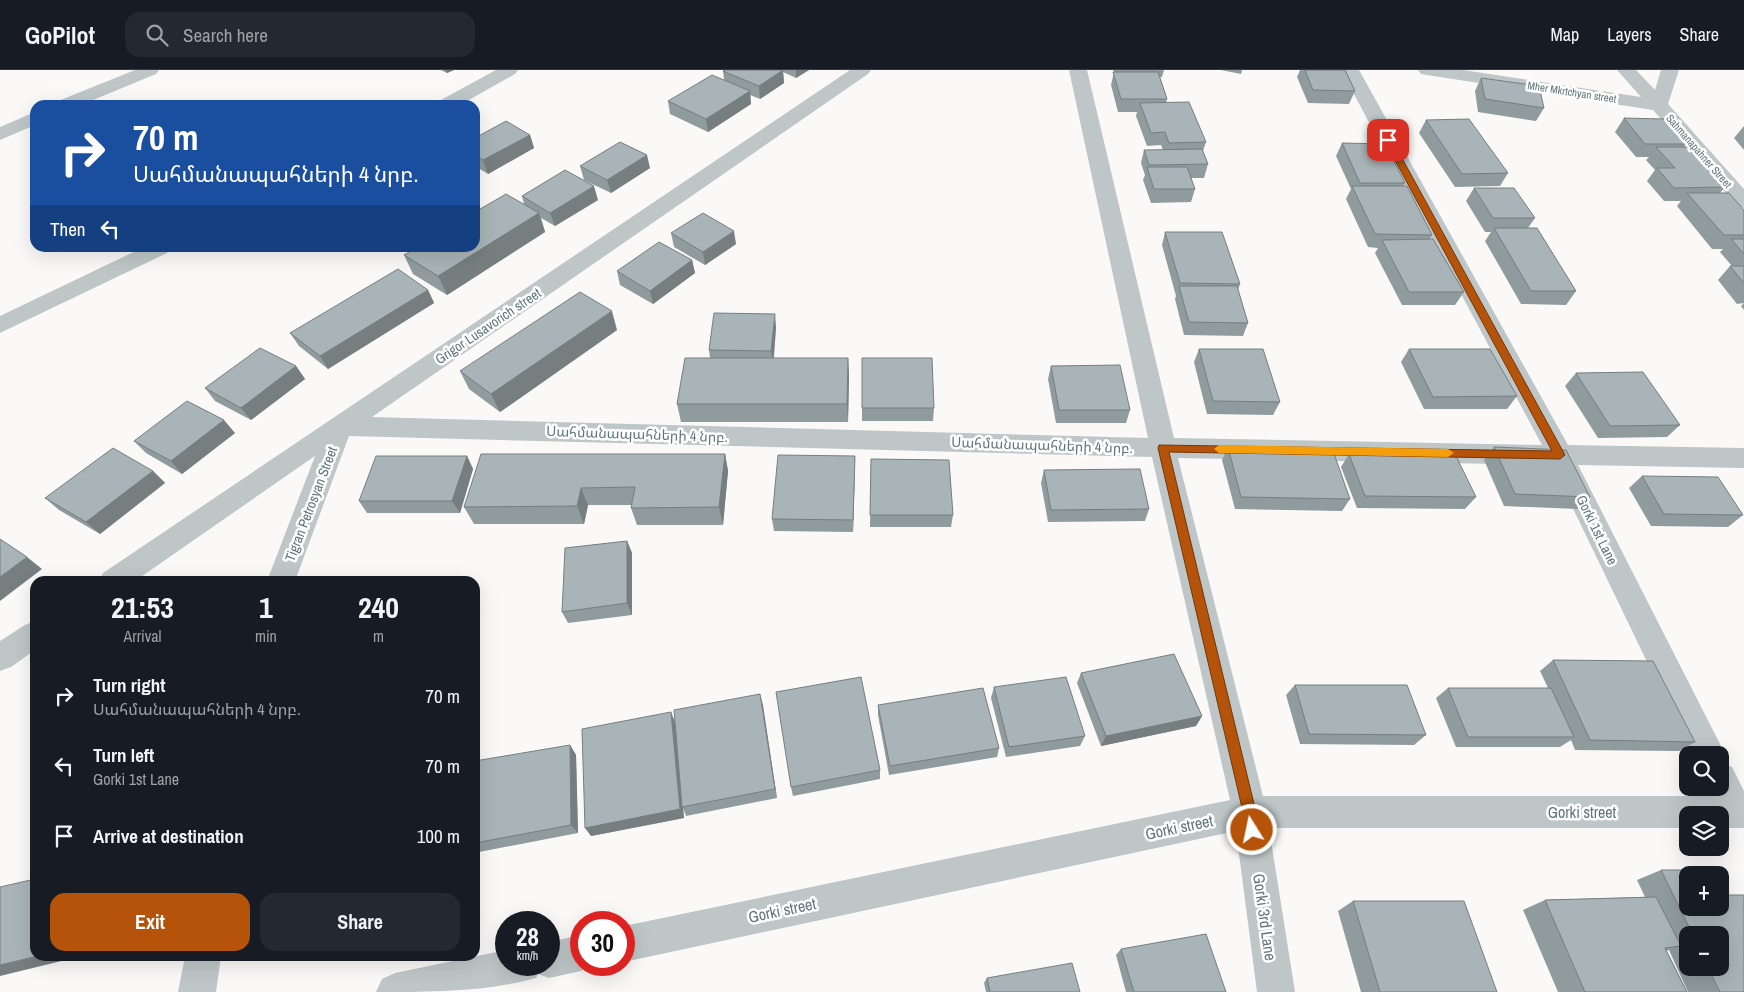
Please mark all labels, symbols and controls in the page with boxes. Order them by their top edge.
search box [125,12,475,57]
text: GoPilot [25,19,95,51]
icon: search [143,21,171,49]
text: Search here [183,22,268,48]
text: Map [1551,22,1579,47]
text: Layers [1607,22,1652,47]
text: Share [1680,22,1719,47]
street label: Mher Mkrtchyan street [1527,78,1618,106]
street label: Sahmanapahner Street [1663,111,1735,191]
text: 70 m [133,114,198,161]
pin [1367,119,1409,161]
icon: right [50,120,115,185]
icon: arrive [1374,126,1402,154]
text: Սահմանապահների 4 նրբ. [133,159,418,189]
icon: left [96,215,124,243]
text: Then [50,216,86,242]
street label: Grigor Lusavorich street [432,284,544,368]
street label: Սահմանապահների 4 նրբ. [546,422,728,446]
street label: Սահմանապահների 4 նրբ. [951,433,1133,457]
street label: Tigran Petrosyan Street [281,444,341,564]
street label: Gorki 1st Lane [1572,492,1622,568]
text: 21:53 [111,587,174,627]
text: 1 [259,587,273,627]
text: 240 [358,587,399,627]
text: Arrival [124,625,161,647]
text: min [255,625,277,647]
text: m [373,625,384,647]
text: Turn right [93,672,165,698]
icon: right [50,682,78,710]
text: 70 m [425,683,460,709]
text: Սահմանապահների 4 նրբ. [93,698,301,720]
text: Turn left [93,742,154,768]
map controls [1679,746,1729,976]
button: search [1679,746,1729,796]
icon: left [50,752,78,780]
text: 70 m [425,753,460,779]
text: Gorki 1st Lane [93,768,179,790]
street label: Gorki street [1548,801,1617,823]
position arrow [1225,803,1277,855]
button: layers [1679,806,1729,856]
street label: Gorki street [1143,809,1215,845]
icon: arrive [50,822,78,850]
text: Arrive at destination [93,823,244,849]
text: 100 m [417,823,460,849]
button: + [1679,866,1729,916]
street label: Gorki 3rd Lane [1248,872,1282,962]
street label: Gorki street [746,892,818,928]
button: Exit [50,893,250,951]
button: Share [260,893,460,951]
speed limit sign: 30 [570,911,635,976]
text: 28 [516,920,539,954]
button: − [1679,926,1729,976]
text: km/h [517,948,538,964]

